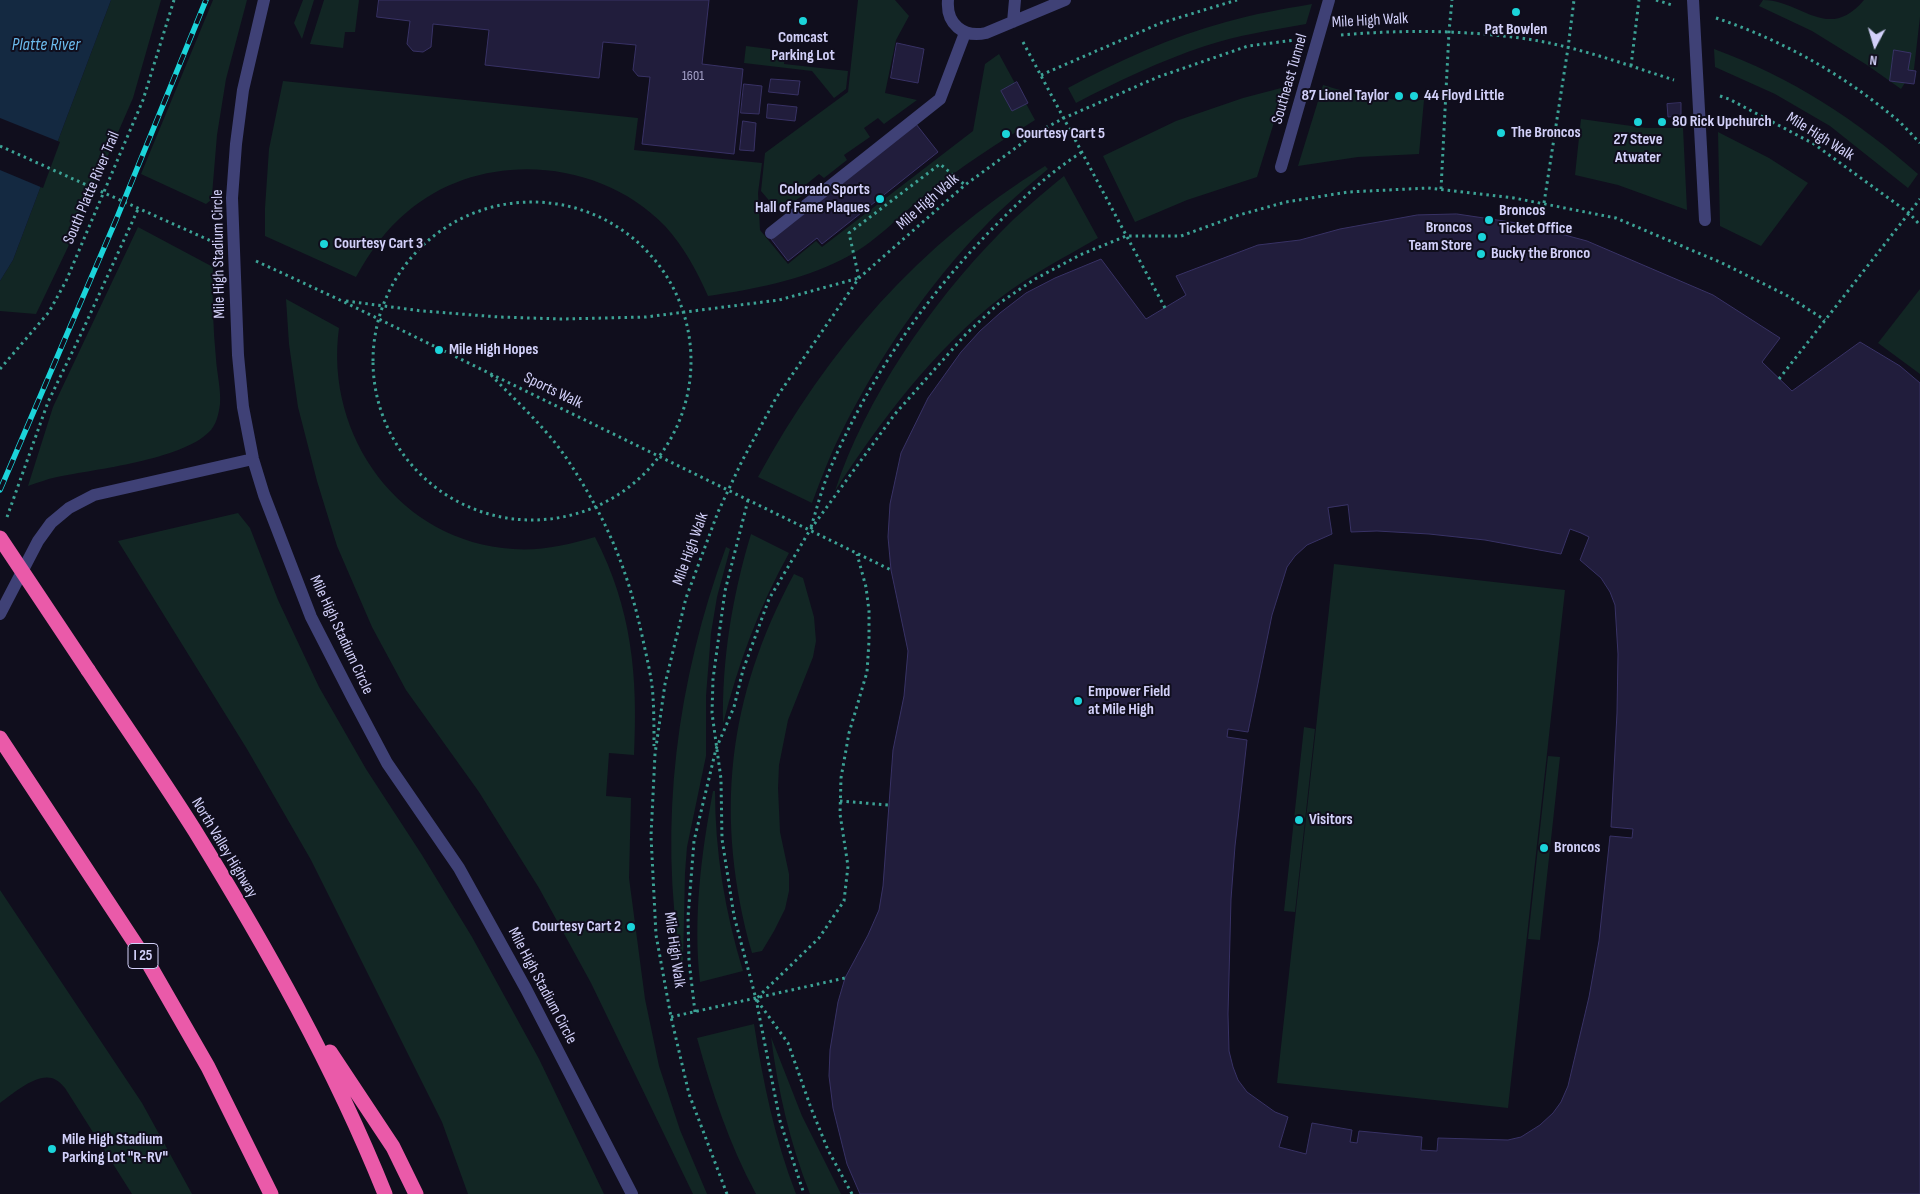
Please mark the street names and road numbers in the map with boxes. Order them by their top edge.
street label: Mile High Walk [1331,9,1409,33]
street label: Southeast Tunnel [1268,32,1312,126]
street label: Mile High Walk [1782,109,1858,165]
street label: South Platte River Trail [60,129,124,247]
street label: Mile High Walk [893,170,963,234]
street label: Mile High Stadium Circle [208,189,230,319]
street label: Sports Walk [520,369,586,413]
street label: Mile High Walk [669,510,713,588]
street label: Mile High Stadium Circle [305,572,377,698]
street label: North Valley Highway [187,795,261,901]
street label: Mile High Walk [659,911,689,989]
street label: Mile High Stadium Circle [503,924,581,1048]
road number: I 25 [128,944,158,968]

